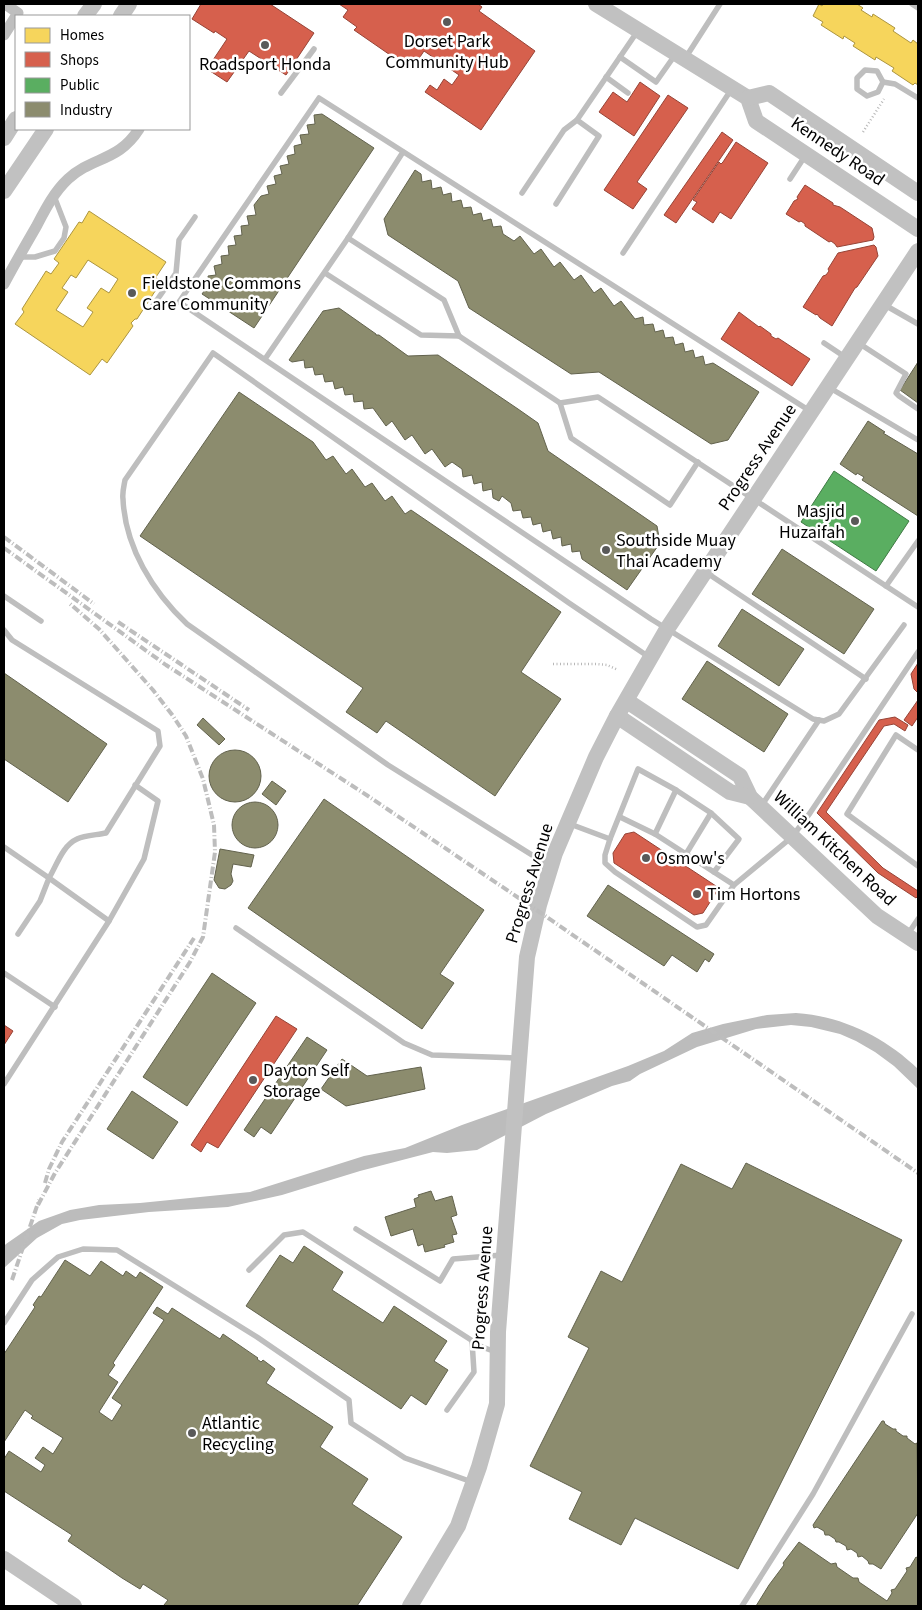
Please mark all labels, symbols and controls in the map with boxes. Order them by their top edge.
legend [15,15,190,130]
marker: Dorset Park Community Hub [441,16,453,28]
text: Homes [60,25,104,46]
place label: Dorset Park Community Hub [385,29,509,75]
marker: Roadsport Honda [259,39,271,51]
text: Shops [60,50,99,71]
place label: Roadsport Honda [199,52,331,77]
text: Public [60,75,99,96]
text: Industry [60,100,112,121]
street label: Kennedy Road [786,111,890,192]
place label: Fieldstone Commons Care Community [142,271,301,317]
marker: Fieldstone Commons Care Community [126,287,138,299]
street label: Progress Avenue [712,399,803,516]
place label: Masjid Huzaifah [779,499,845,545]
marker: Masjid Huzaifah [849,515,861,527]
place label: Southside Muay Thai Academy [616,528,736,574]
marker: Southside Muay Thai Academy [600,544,612,556]
street label: William Kitchen Road [768,785,902,912]
street label: Progress Avenue [499,820,560,946]
place label: Osmow's [656,846,725,871]
marker: Osmow's [640,852,652,864]
place label: Tim Hortons [707,882,800,907]
marker: Tim Hortons [691,888,703,900]
place label: Dayton Self Storage [263,1058,350,1104]
marker: Dayton Self Storage [247,1074,259,1086]
street label: Progress Avenue [466,1225,499,1351]
place label: Atlantic Recycling [202,1411,274,1457]
marker: Atlantic Recycling [186,1427,198,1439]

